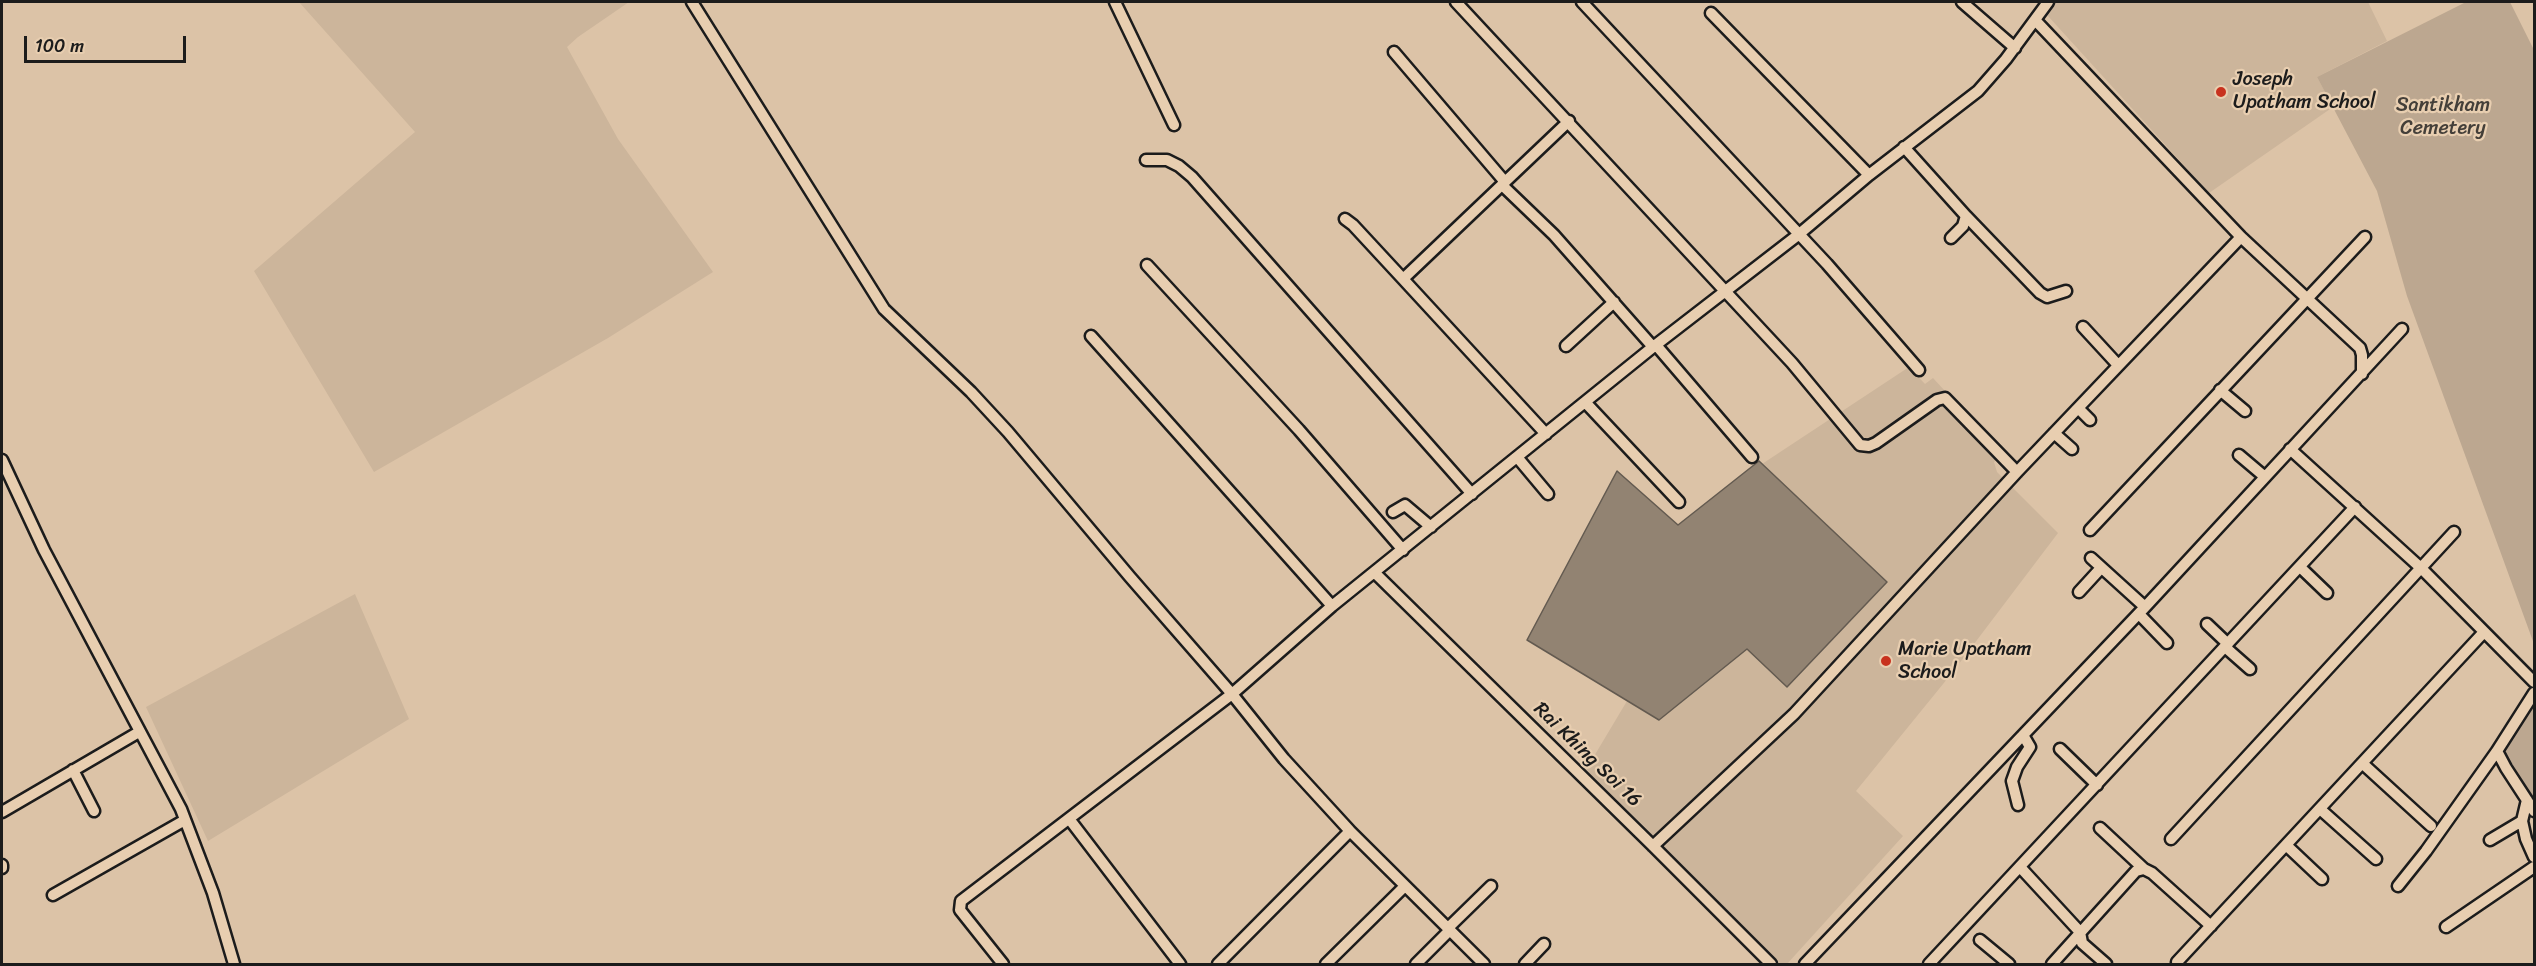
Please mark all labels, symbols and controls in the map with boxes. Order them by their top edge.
scale bar [27,24,189,62]
text: 100 m [35,30,84,62]
place label: Joseph Upatham School [2233,68,2376,115]
marker: Joseph Upatham School [2214,85,2228,99]
park label: Santikham Cemetery [2396,94,2490,141]
place label: Marie Upatham School [1898,638,2031,685]
marker: Marie Upatham School [1879,654,1893,668]
street label: Rai Khing Soi 16 [1528,698,1646,812]

